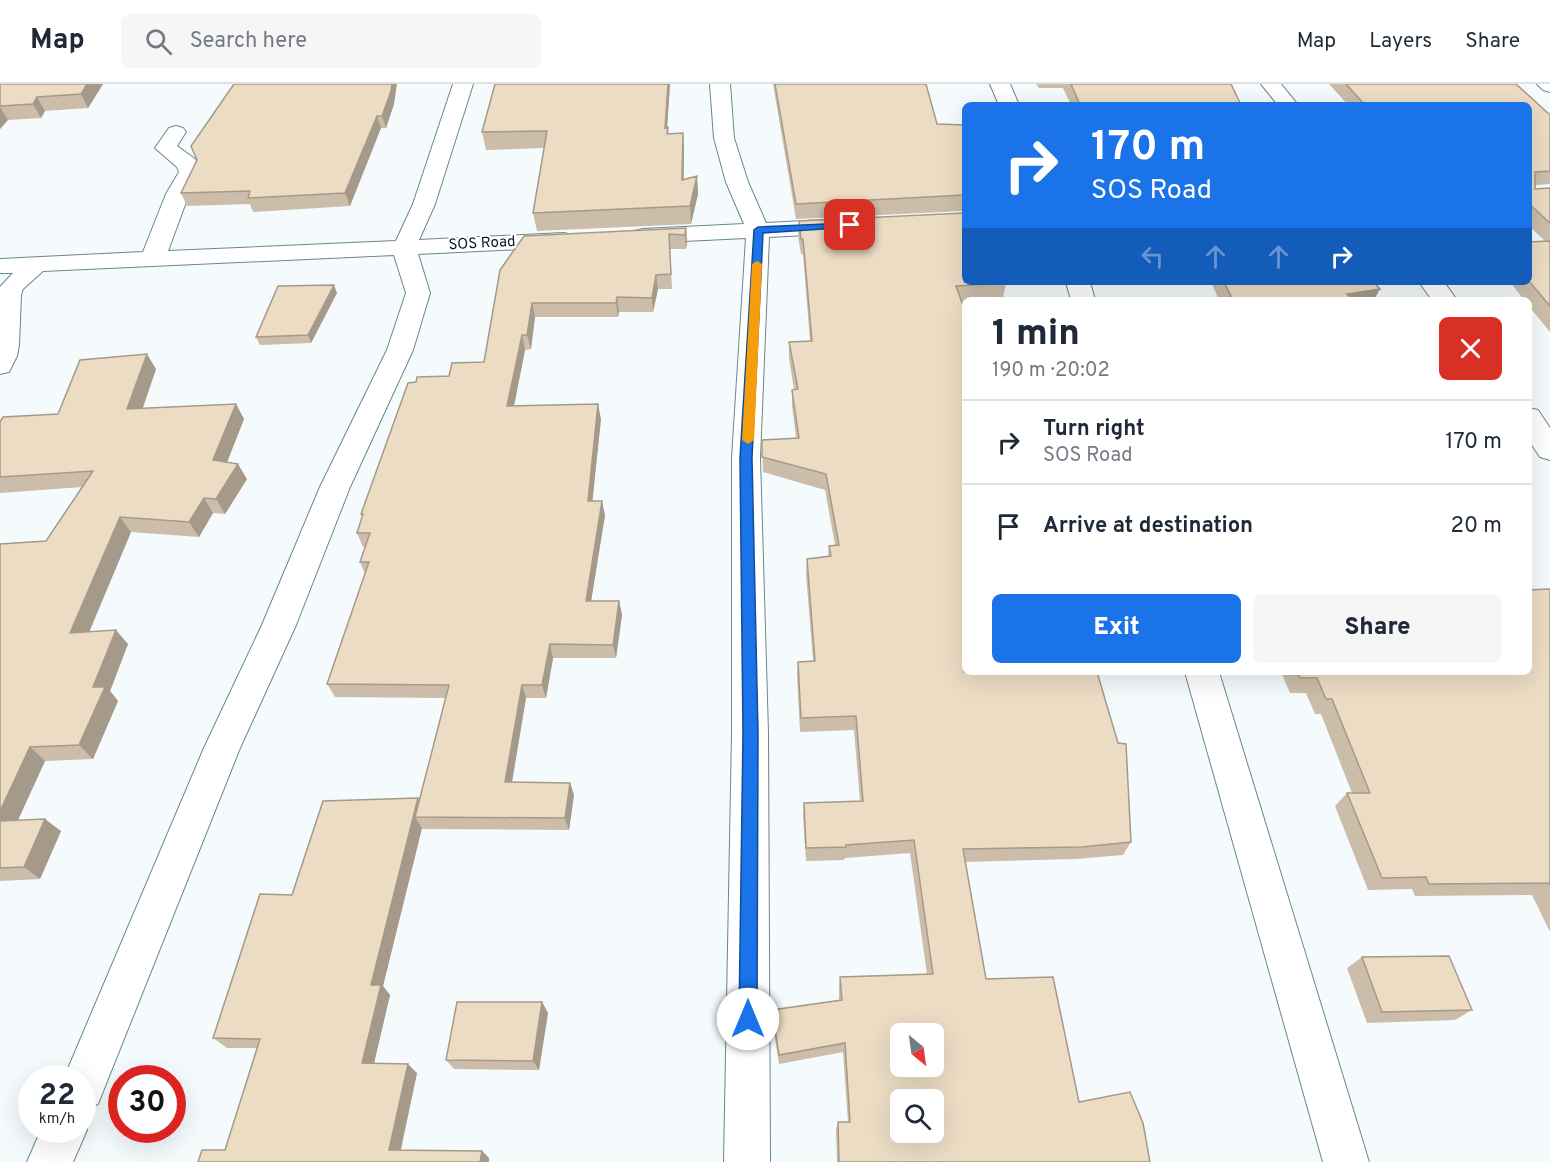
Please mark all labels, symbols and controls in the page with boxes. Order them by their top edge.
search box [121,14,541,68]
text: Map [30,23,85,59]
icon: search [142,25,175,58]
text: Search here [190,28,307,55]
text: Map [1297,28,1336,55]
text: Layers [1369,28,1432,55]
text: Share [1465,28,1520,55]
text: 170 m [1091,122,1205,175]
icon: right [992,126,1070,204]
text: SOS Road [1091,174,1212,208]
pin [824,199,875,250]
icon: arrive [833,208,866,241]
street label: SOS Road [448,233,516,255]
icon: left [1136,240,1169,273]
icon: ahead [1199,240,1232,273]
icon: ahead [1262,240,1295,273]
icon: right [1325,240,1358,273]
text: 1 min [992,312,1080,358]
button: close [1439,317,1502,380]
text: 190 m · 20:02 [992,358,1110,384]
text: Turn right [1043,416,1145,443]
icon: right [992,426,1025,459]
text: 170 m [1445,429,1502,456]
text: SOS Road [1043,443,1133,469]
icon: arrive [992,510,1025,543]
text: Arrive at destination [1043,513,1253,540]
text: 20 m [1451,513,1502,540]
button: Exit [992,594,1241,663]
button: Share [1253,594,1502,663]
position arrow [716,987,780,1051]
north arrow [890,1023,944,1077]
map controls [890,1023,944,1143]
speed limit sign: 30 [108,1065,186,1143]
text: 22 [39,1078,75,1115]
button: search [890,1089,944,1143]
text: km/h [39,1110,75,1129]

